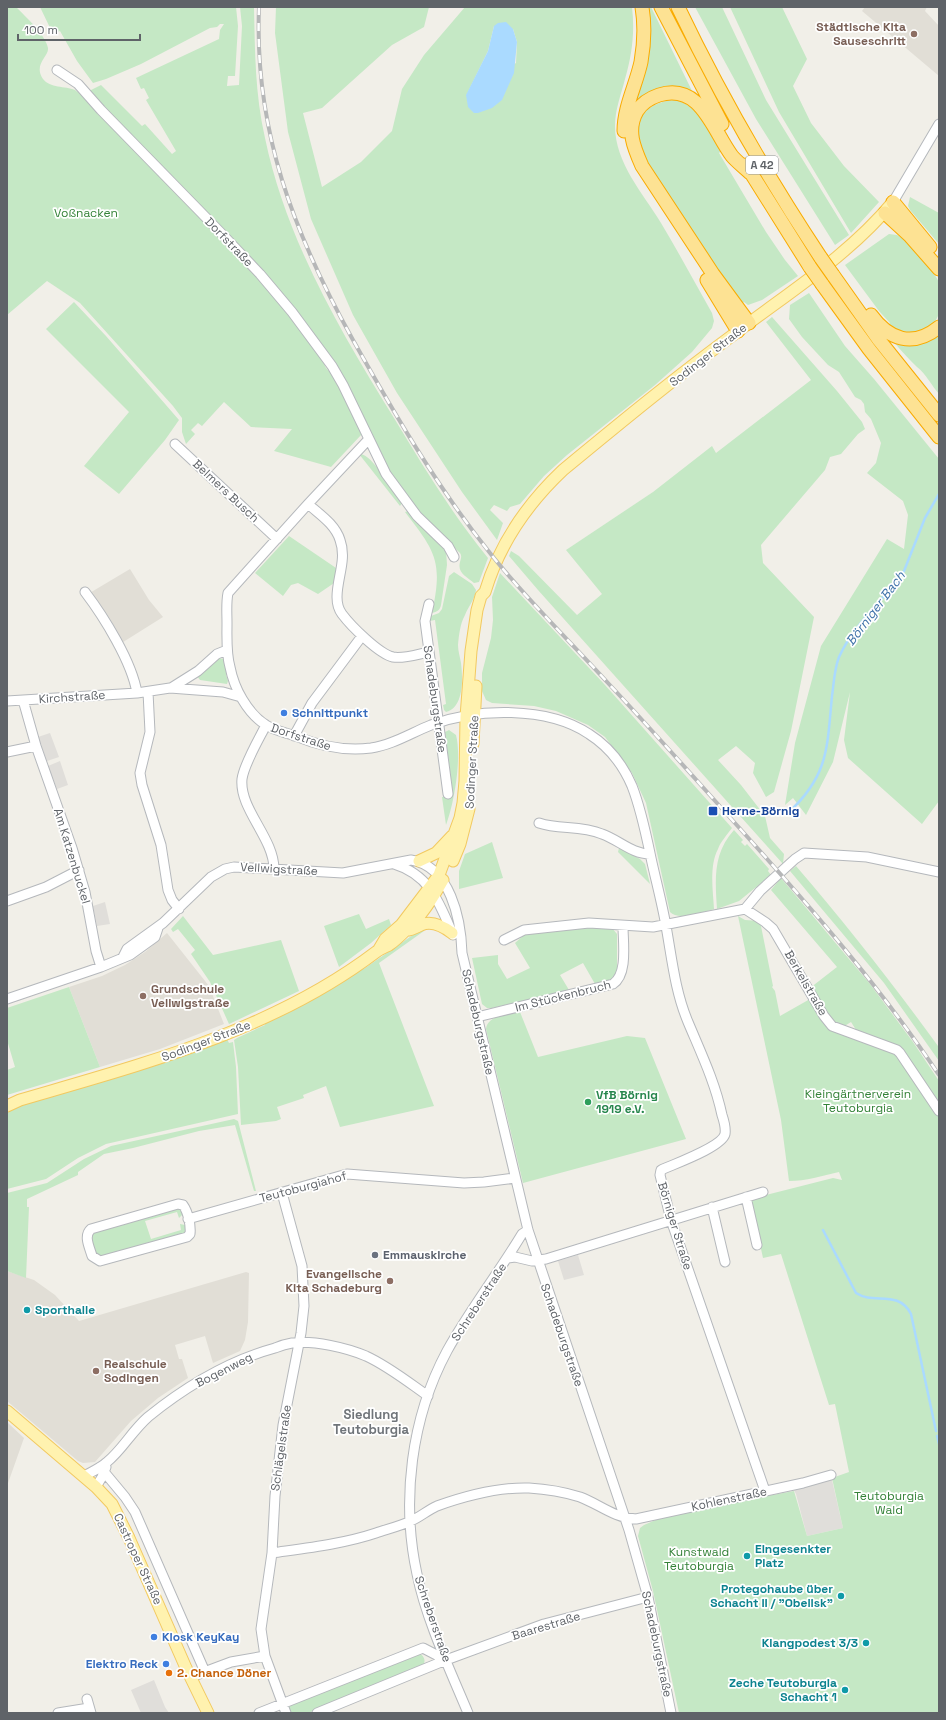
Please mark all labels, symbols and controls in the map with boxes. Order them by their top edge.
scale bar [18,16,140,42]
place label: Städtische Kita Sauseschritt [816,19,906,49]
text: 100 m [24,22,58,38]
marker: Städtische Kita Sauseschritt [909,29,919,39]
road number: A 42 [746,156,778,174]
park label: Voßnacken [54,205,118,221]
street label: Dorfstraße [201,214,257,270]
street label: Sodinger Straße [666,320,750,390]
street label: Belmers Busch [189,456,263,526]
water label: Börniger Bach [842,567,909,649]
street label: Schadeburgstraße [420,644,450,754]
street label: Kirchstraße [38,687,106,707]
place label: Schnittpunkt [292,705,368,721]
marker: Schnittpunkt [279,708,289,718]
street label: Sodinger Straße [462,715,482,809]
street label: Dorfstraße [269,720,333,754]
place label: Herne-Börnig [722,803,799,819]
marker: Herne-Börnig [707,805,719,817]
street label: Am Katzenbuckel [50,806,94,906]
street label: Vellwigstraße [240,859,318,879]
street label: Berkelstraße [781,947,831,1019]
street label: Schadeburgstraße [458,968,498,1076]
street label: Im Stückenbruch [513,976,613,1016]
place label: Grundschule Vellwigstraße [151,981,230,1011]
marker: Grundschule Vellwigstraße [138,991,148,1001]
street label: Sodinger Straße [159,1017,253,1065]
park label: Kleingärtnerverein Teutoburgia [805,1086,911,1116]
place label: VfB Börnig 1919 e.V. [596,1087,658,1117]
marker: VfB Börnig 1919 e.V. [583,1097,593,1107]
street label: Teutoburgiahof [258,1168,348,1206]
street label: Börniger Straße [654,1180,696,1272]
place label: Emmauskirche [383,1247,467,1263]
marker: Emmauskirche [370,1250,380,1260]
street label: Schreberstraße [448,1260,510,1344]
place label: Evangelische Kita Schadeburg [286,1266,382,1296]
marker: Evangelische Kita Schadeburg [385,1276,395,1286]
street label: Schadeburgstraße [537,1281,587,1389]
place label: Sporthalle [35,1302,95,1318]
marker: Sporthalle [22,1305,32,1315]
street label: Bogenweg [193,1349,255,1391]
place label: Realschule Sodingen [104,1356,167,1386]
marker: Realschule Sodingen [91,1366,101,1376]
street label: Schlägelstraße [267,1404,295,1492]
district label: Siedlung Teutoburgia [333,1406,410,1438]
street label: Kohlenstraße [690,1483,768,1515]
park label: Teutoburgia Wald [854,1488,924,1518]
street label: Castroper Straße [110,1511,166,1607]
place label: Eingesenkter Platz [755,1541,831,1571]
park label: Kunstwald Teutoburgia [664,1544,734,1574]
marker: Eingesenkter Platz [742,1551,752,1561]
street label: Schreberstraße [411,1574,455,1664]
place label: Protegohaube über Schacht II / "Obelisk" [710,1581,833,1611]
street label: Schadeburgstraße [638,1589,676,1699]
marker: Protegohaube über Schacht II / "Obelisk" [836,1591,846,1601]
street label: Baarestraße [510,1608,582,1644]
place label: Kiosk KeyKay [162,1629,240,1645]
marker: Kiosk KeyKay [149,1632,159,1642]
place label: Klangpodest 3/3 [762,1635,858,1651]
marker: Klangpodest 3/3 [861,1638,871,1648]
place label: Elektro Reck [86,1656,158,1672]
marker: Elektro Reck [161,1659,171,1669]
place label: 2. Chance Döner [177,1665,271,1681]
marker: 2. Chance Döner [164,1668,174,1678]
place label: Zeche Teutoburgia Schacht 1 [729,1675,837,1705]
marker: Zeche Teutoburgia Schacht 1 [840,1685,850,1695]

